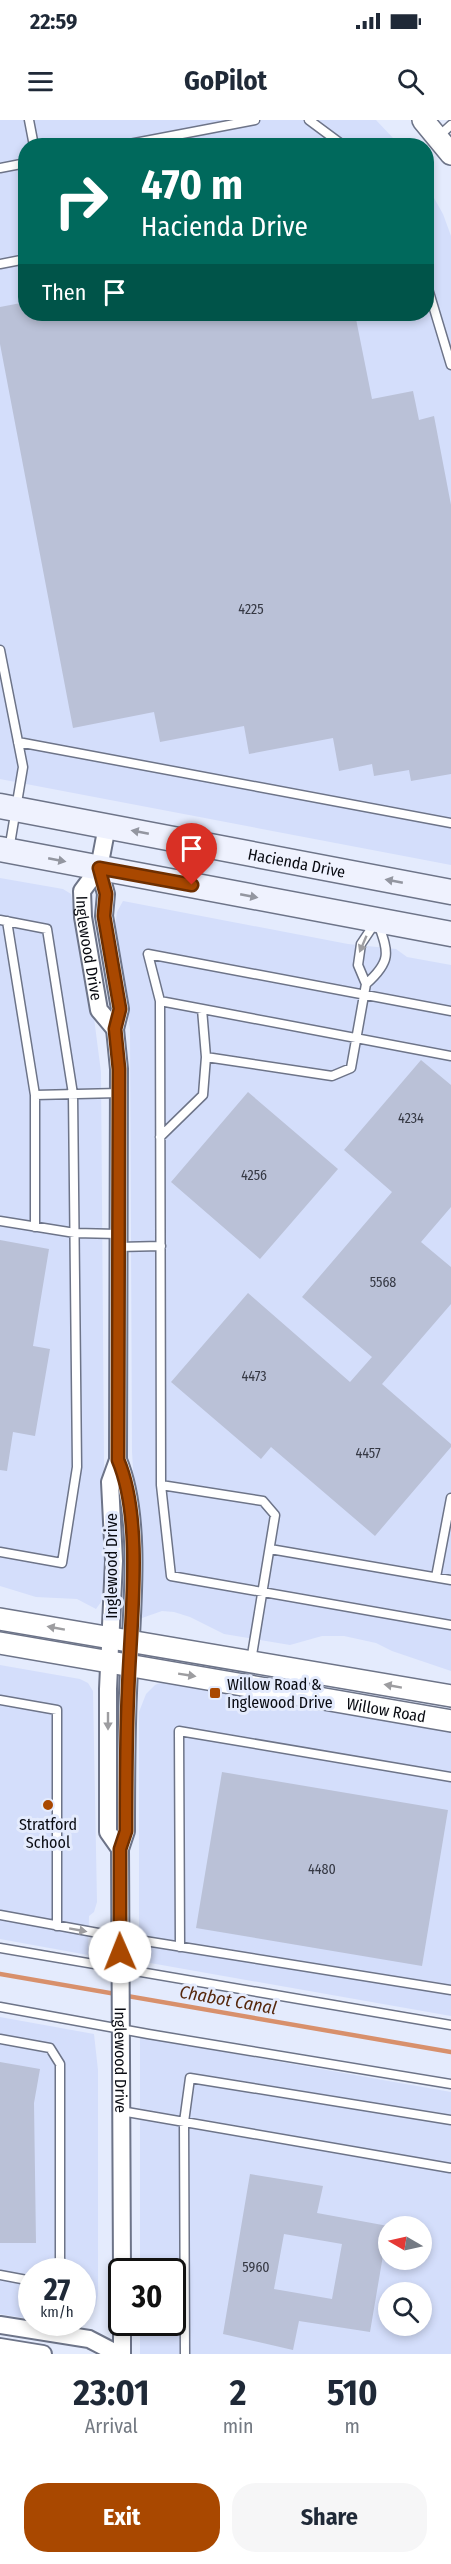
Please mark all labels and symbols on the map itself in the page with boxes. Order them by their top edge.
house number: 4225 [238,601,264,618]
pin [166,823,217,885]
one-way arrow [130,827,149,836]
street label: Hacienda Drive [246,844,347,882]
one-way arrow [48,856,67,865]
one-way arrow [384,876,403,885]
one-way arrow [240,892,259,901]
street label: Inglewood Drive [72,895,106,1002]
one-way arrow [358,935,368,953]
house number: 4234 [398,1110,424,1127]
house number: 4256 [241,1167,267,1184]
house number: 5568 [370,1274,396,1291]
house number: 4473 [241,1368,267,1385]
house number: 4457 [355,1445,381,1462]
street label: Inglewood Drive [102,1513,121,1619]
one-way arrow [46,1624,65,1633]
one-way arrow [178,1671,197,1680]
place label: Willow Road & Inglewood Drive [227,1675,333,1712]
one-way arrow [384,1681,403,1690]
marker: Willow Road & Inglewood Drive [208,1686,222,1700]
street label: Willow Road [345,1694,427,1726]
one-way arrow [103,1712,113,1731]
marker: Stratford School [41,1798,55,1812]
place label: Stratford School [19,1815,77,1852]
house number: 4480 [308,1861,336,1878]
position arrow [88,1920,152,1984]
one-way arrow [69,1925,88,1934]
water label: Chabot Canal [178,1981,279,2019]
street label: Inglewood Drive [111,2007,130,2113]
north arrow [378,2216,432,2270]
speed limit sign: 30 [108,2258,186,2336]
house number: 5960 [242,2259,270,2276]

